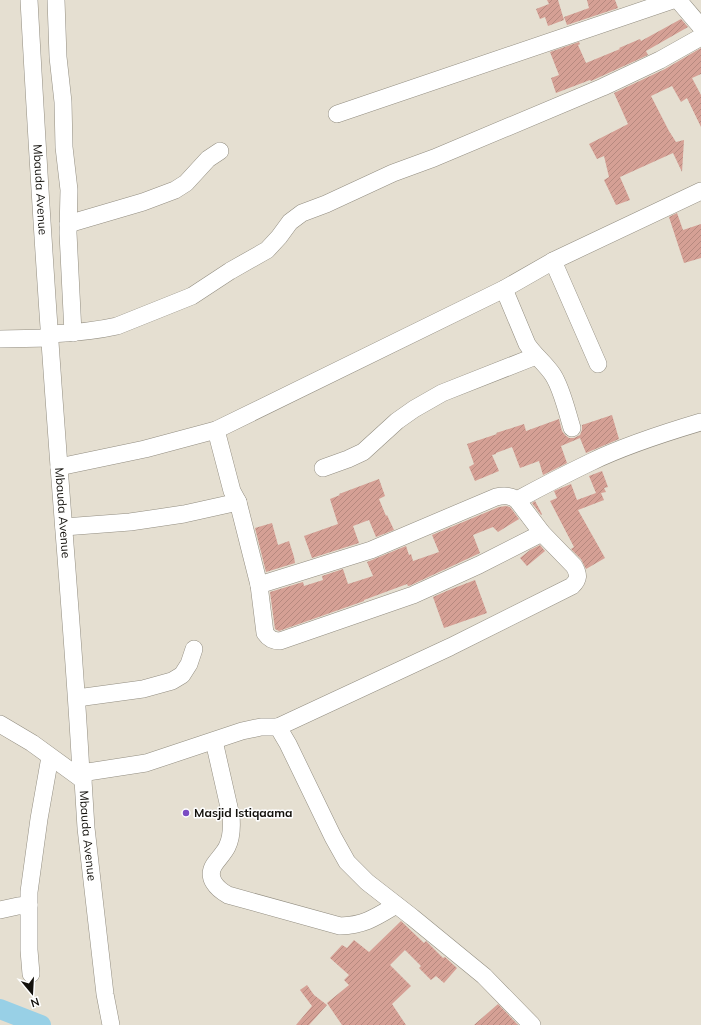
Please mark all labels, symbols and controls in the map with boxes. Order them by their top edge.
street label: Mbauda Avenue [30,144,51,236]
street label: Mbauda Avenue [52,467,74,559]
street label: Mbauda Avenue [77,790,100,882]
place label: Masjid Istiqaama [194,805,292,820]
marker: Masjid Istiqaama [181,808,191,818]
north arrow [12,973,52,1013]
text: N [29,995,41,1010]

